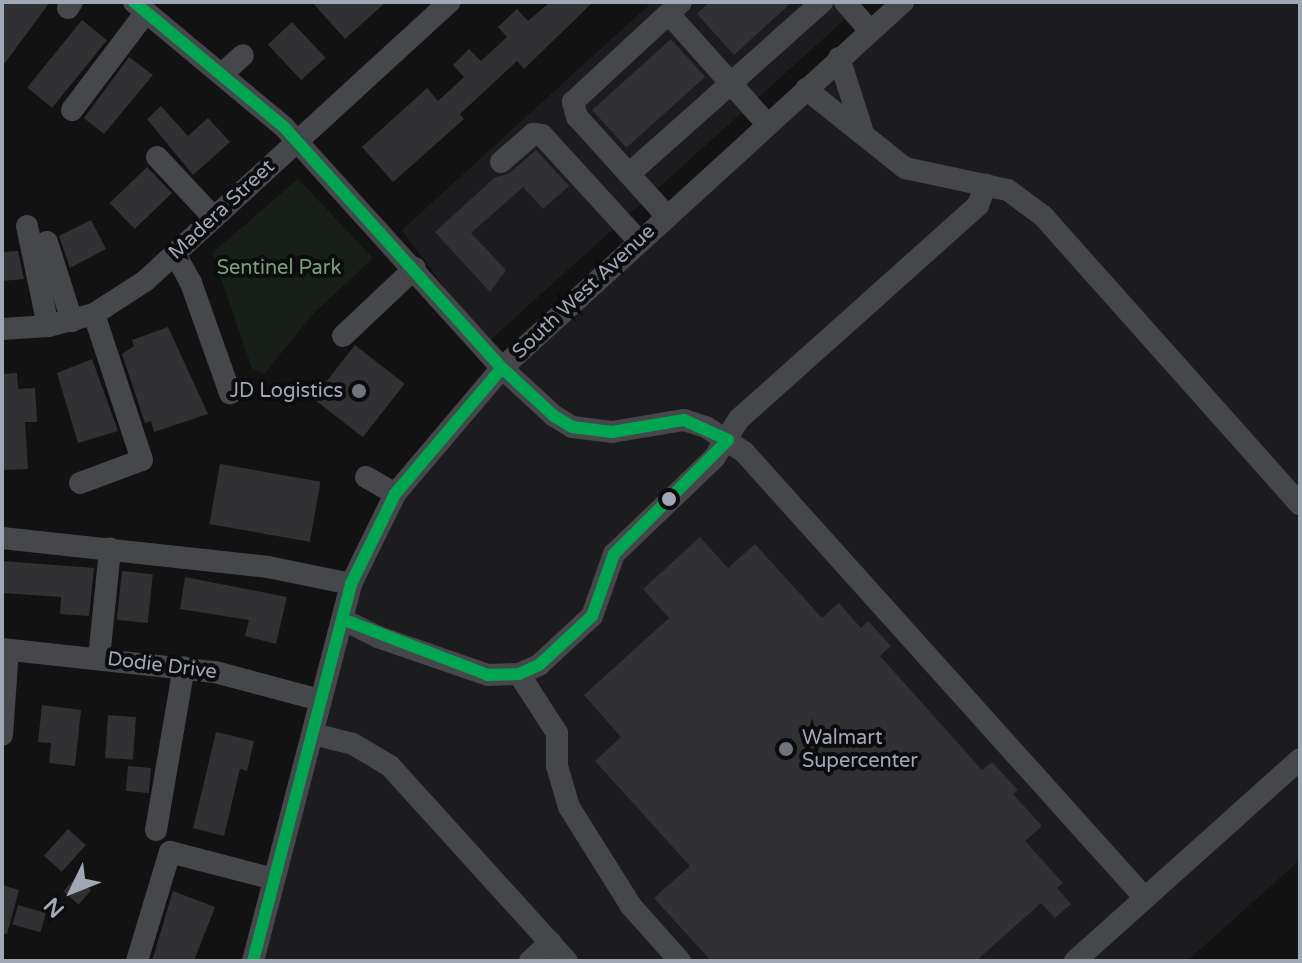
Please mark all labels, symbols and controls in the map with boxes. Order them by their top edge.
street label: Madera Street [164,155,280,265]
street label: South West Avenue [508,220,660,364]
park label: Sentinel Park [217,256,341,280]
place label: JD Logistics [230,379,343,403]
marker: JD Logistics [350,382,368,400]
unlabelled marker [661,491,677,507]
street label: Dodie Drive [106,647,218,685]
place label: Walmart Supercenter [802,726,918,773]
marker: Walmart Supercenter [777,740,795,758]
north arrow [32,851,112,931]
text: N [39,892,70,923]

